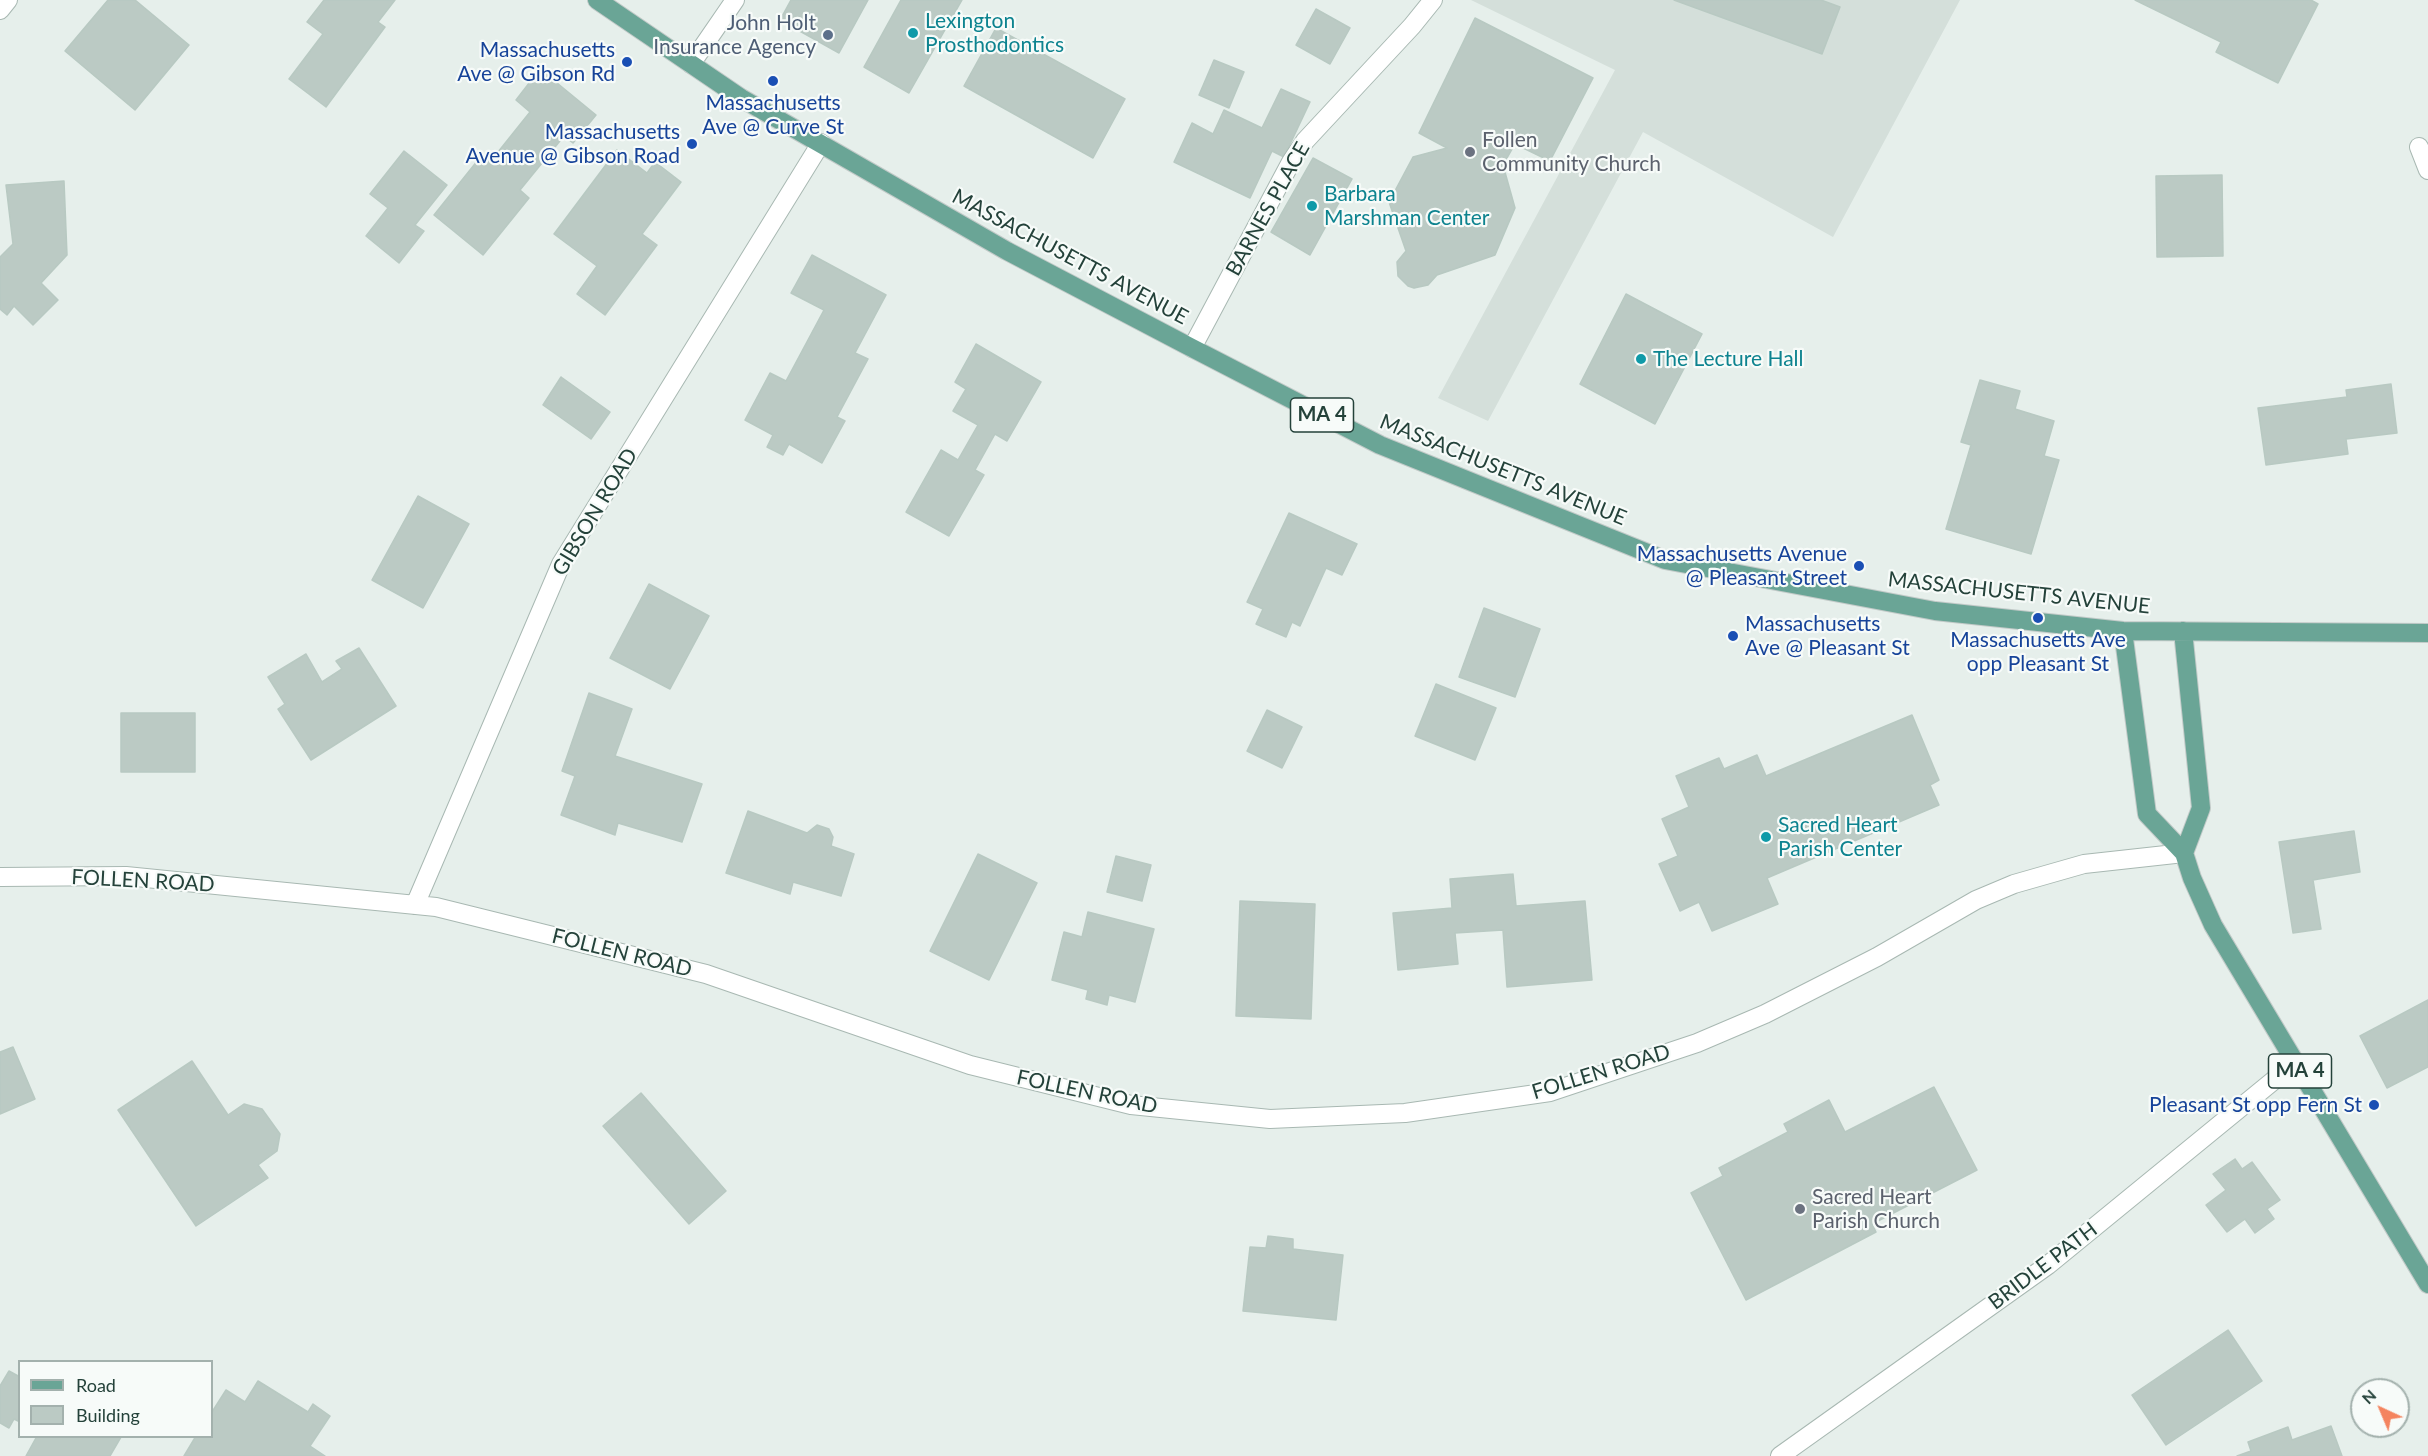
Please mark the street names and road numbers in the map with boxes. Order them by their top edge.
street label: BARNES PLACE [1221,138,1315,280]
street label: MASSACHUSETTS AVENUE [948,184,1192,330]
road number: MA 4 [1290,398,1354,432]
street label: MASSACHUSETTS AVENUE [1376,409,1630,531]
street label: GIBSON ROAD [547,444,643,580]
street label: MASSACHUSETTS AVENUE [1887,567,2151,619]
street label: FOLLEN ROAD [71,865,215,897]
street label: FOLLEN ROAD [549,923,695,983]
street label: FOLLEN ROAD [1529,1039,1673,1105]
road number: MA 4 [2268,1054,2332,1088]
street label: FOLLEN ROAD [1014,1065,1160,1119]
street label: BRIDLE PATH [1984,1217,2102,1315]

